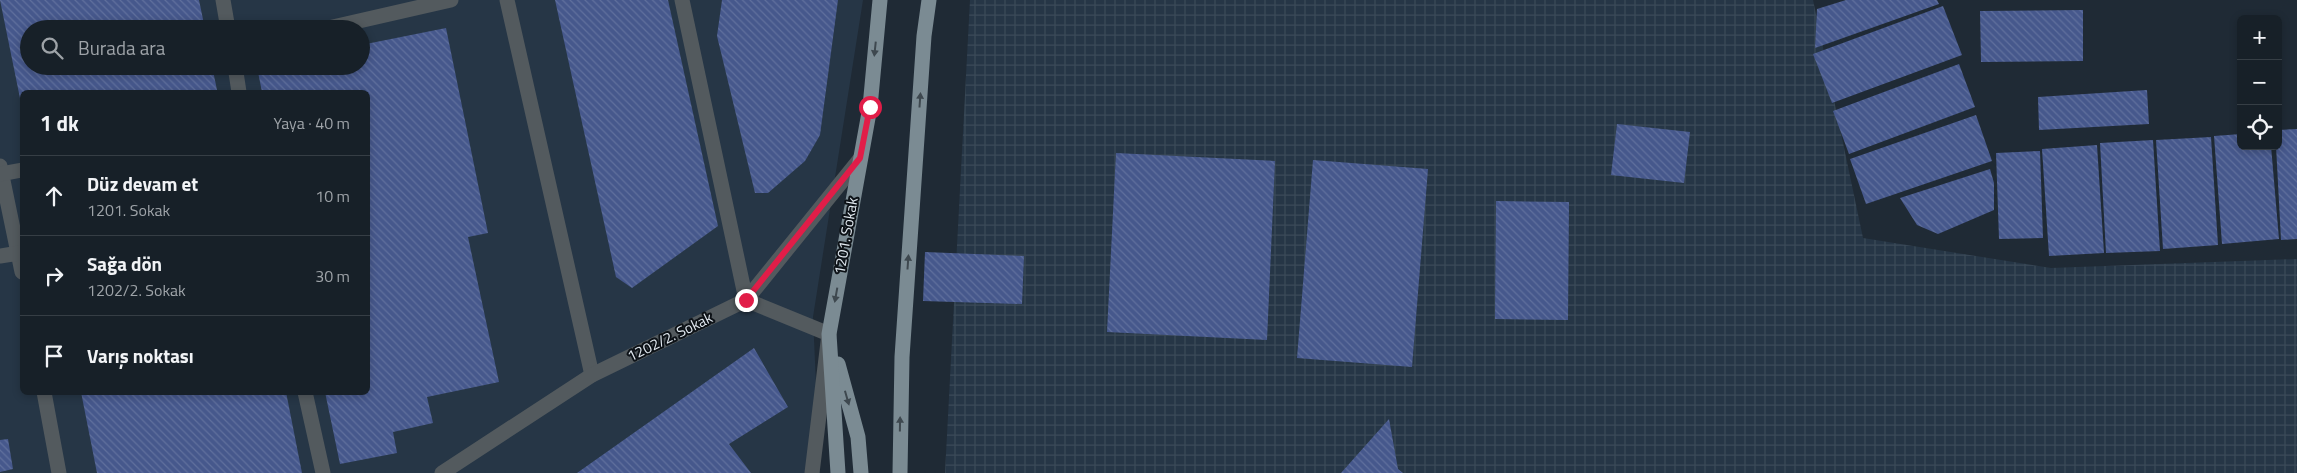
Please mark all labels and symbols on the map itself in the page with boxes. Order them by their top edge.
one-way arrow [871,41,879,57]
one-way arrow [916,92,924,108]
route start [859,96,882,119]
street label: 1201. Sokak [827,195,864,276]
one-way arrow [905,254,913,270]
one-way arrow [832,288,840,304]
route end [735,289,758,312]
street label: 1202/2. Sokak [623,306,716,367]
one-way arrow [843,390,851,405]
one-way arrow [897,416,905,432]

